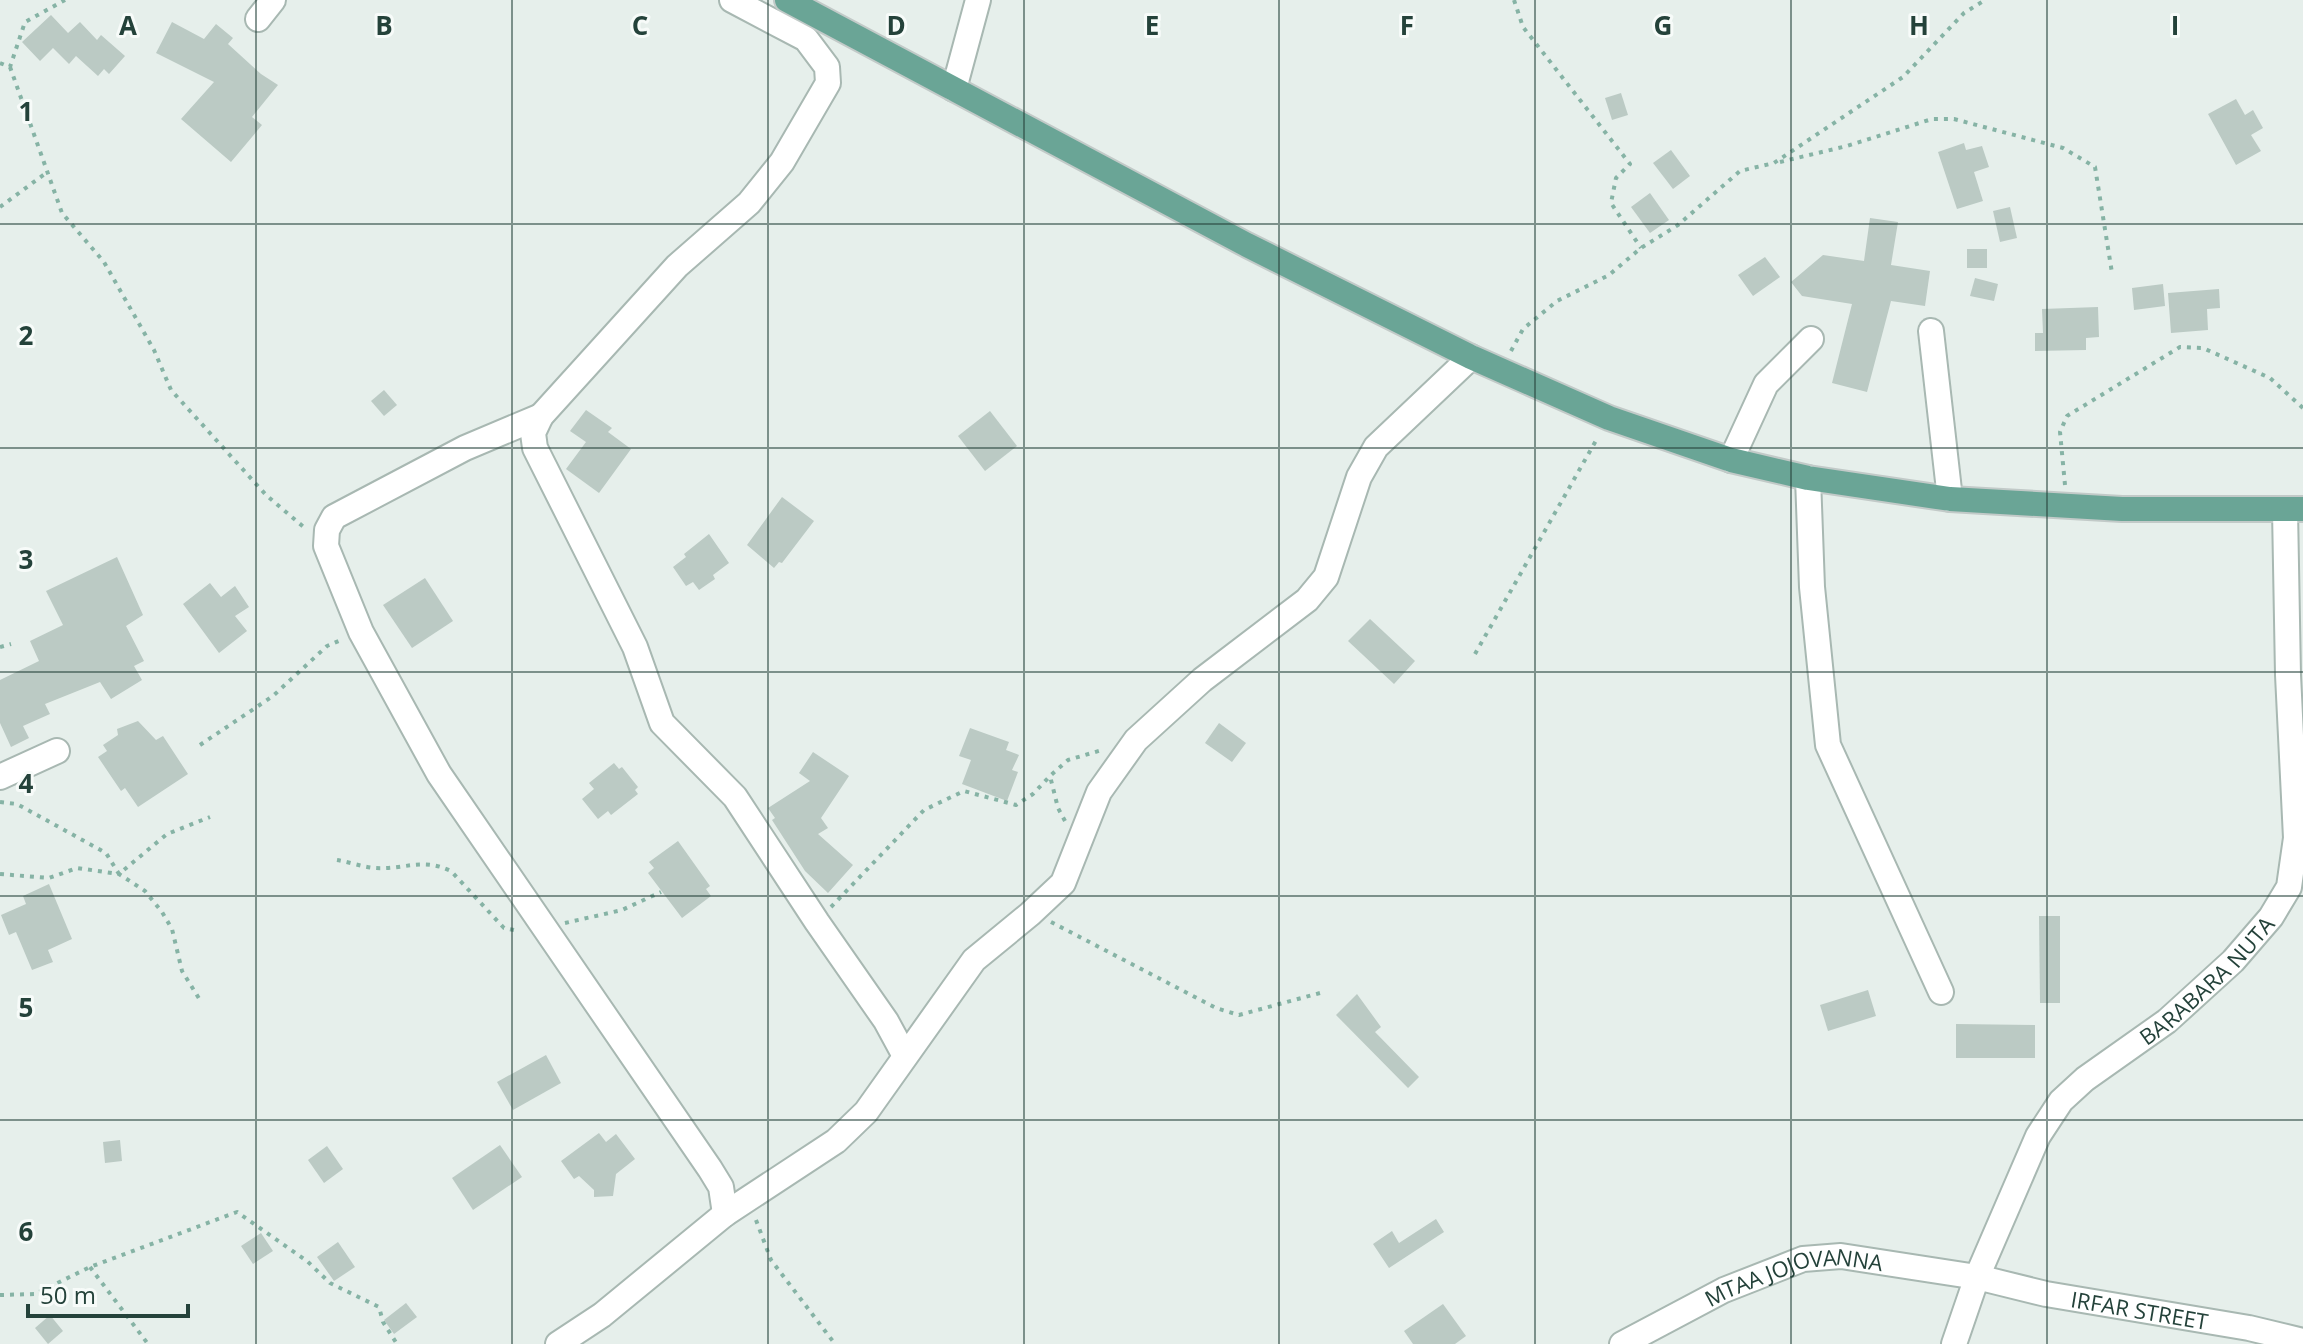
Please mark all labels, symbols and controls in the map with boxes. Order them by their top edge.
text: A [119,7,137,43]
text: B [375,7,393,43]
text: C [632,7,648,43]
text: D [886,7,906,43]
text: E [1145,7,1159,43]
text: F [1400,7,1414,43]
text: G [1654,7,1672,43]
text: H [1909,7,1929,43]
text: I [2171,7,2179,43]
text: 1 [19,93,33,129]
text: 2 [19,317,34,353]
text: 3 [19,541,33,577]
text: 4 [19,765,34,801]
street label: BARABARA NUTA [2133,909,2281,1051]
text: 5 [19,989,33,1025]
text: 6 [19,1213,34,1249]
street label: MTAA JOJOVANNA [1699,1240,1885,1313]
scale bar [28,1268,188,1318]
text: 50 m [40,1278,96,1311]
street label: IRFAR STREET [2069,1283,2210,1336]

